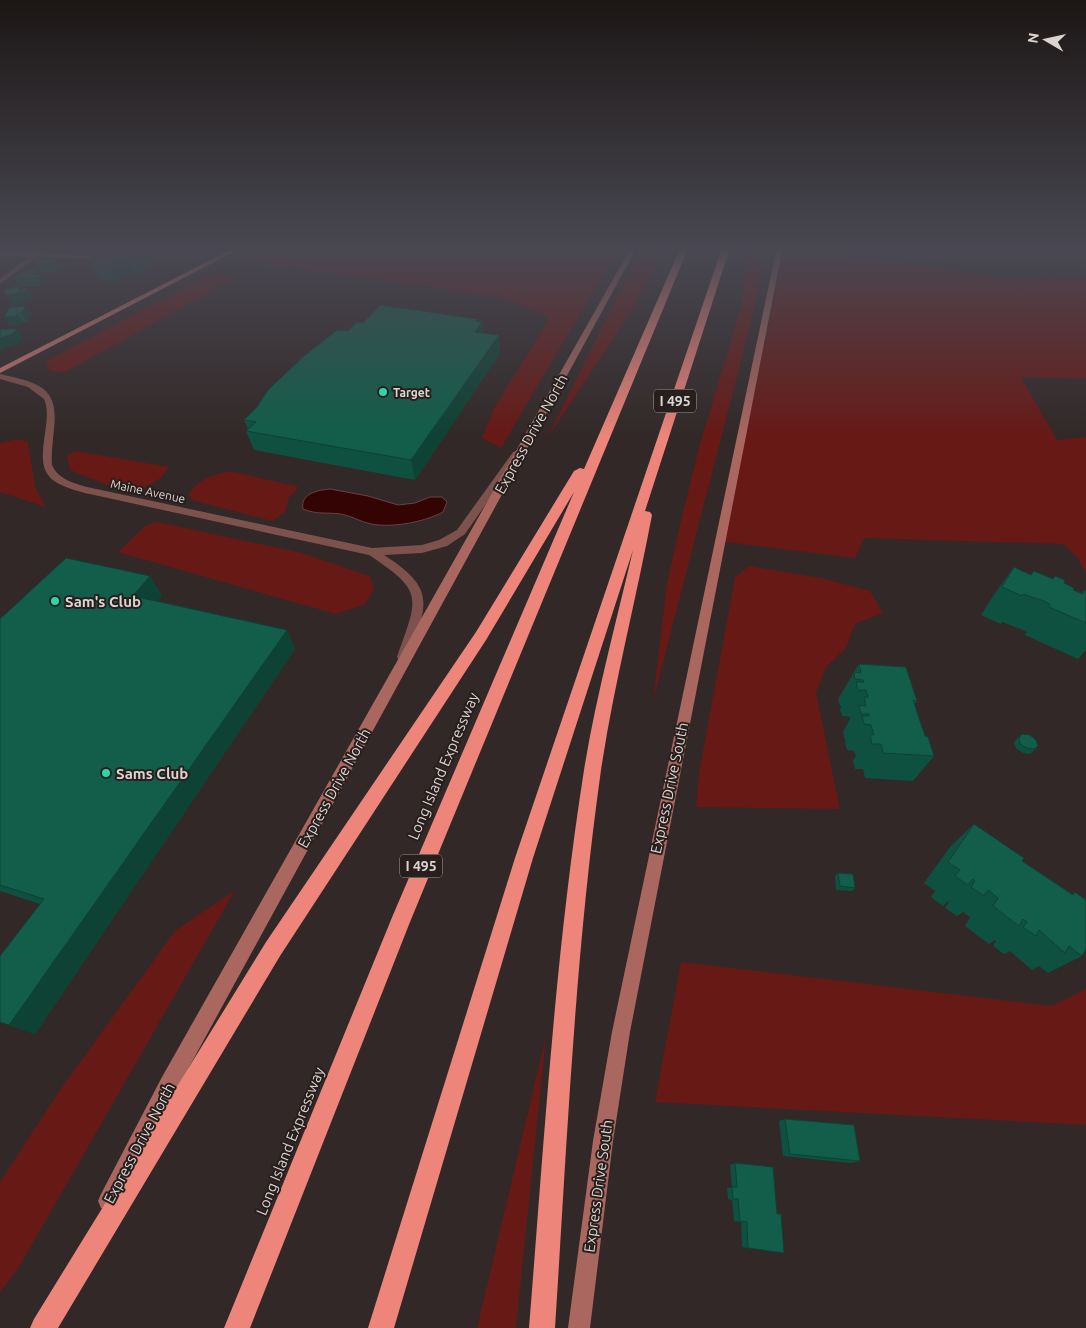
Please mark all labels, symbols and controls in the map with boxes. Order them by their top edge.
north arrow [1021,15,1071,65]
text: N [1024,32,1042,44]
street label: Express Drive North [491,371,571,497]
marker: Target [377,386,389,398]
place label: Target [393,386,430,399]
road number: I 495 [654,390,696,412]
street label: Maine Avenue [109,477,187,505]
place label: Sam's Club [65,593,141,610]
marker: Sam's Club [49,595,61,607]
street label: Long Island Expressway [404,690,482,842]
street label: Express Drive South [647,721,691,855]
street label: Express Drive North [294,725,374,851]
place label: Sams Club [116,765,188,782]
marker: Sams Club [100,767,112,779]
road number: I 495 [400,854,442,878]
street label: Long Island Expressway [252,1064,328,1218]
street label: Express Drive North [100,1080,178,1206]
street label: Express Drive South [580,1119,616,1253]

